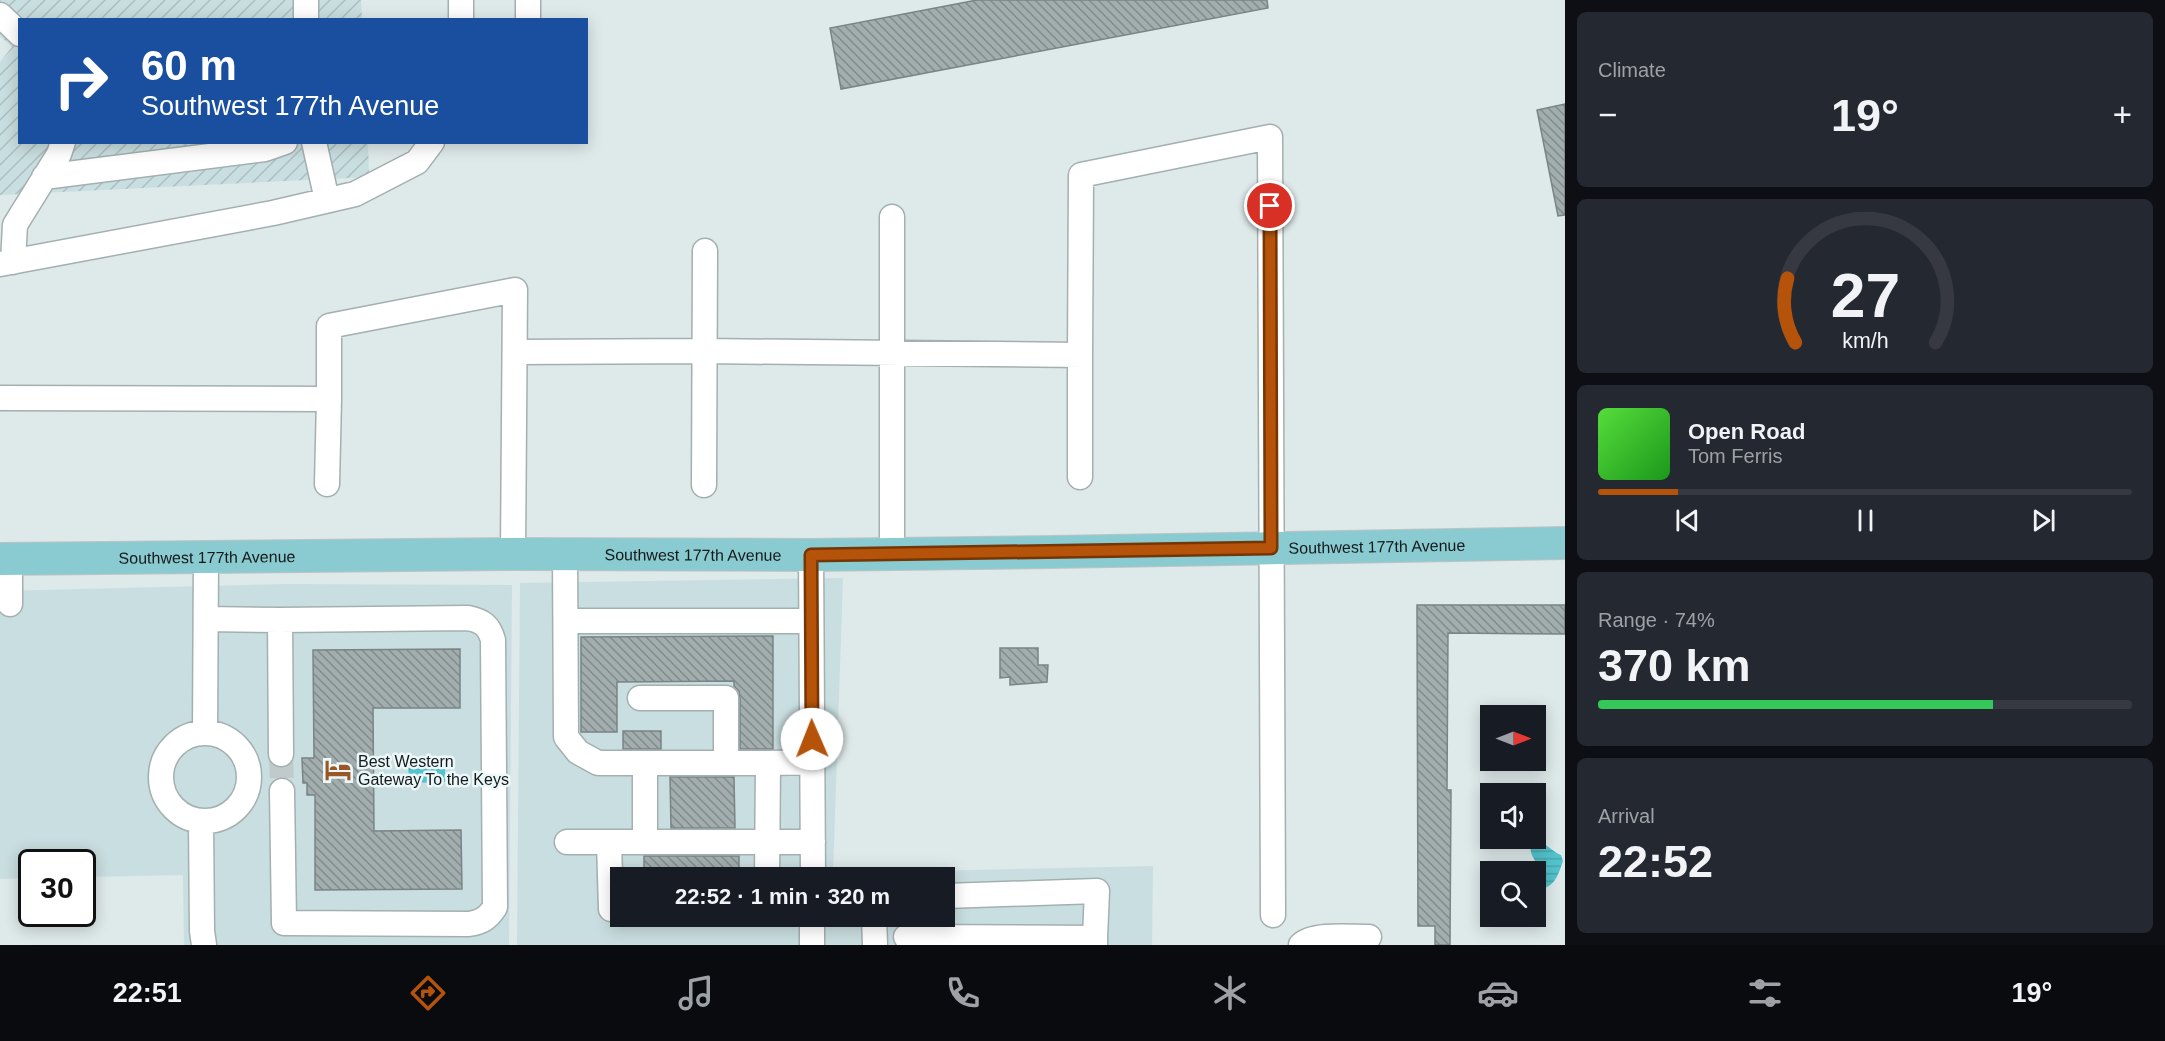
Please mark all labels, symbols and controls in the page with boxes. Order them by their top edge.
icon: right [42,42,120,120]
text: 60 m [141,42,237,89]
text: Climate [1598,59,1666,81]
text: 19° [1831,90,1899,141]
text: Southwest 177th Avenue [141,91,439,121]
text: − [1598,96,1617,133]
text: + [2113,96,2132,133]
pin [1244,180,1295,231]
icon: arrive [1253,189,1286,222]
text: 27 [1830,261,1900,330]
text: km/h [1842,329,1888,353]
text: Open Road [1688,419,1805,444]
text: Tom Ferris [1688,445,1782,467]
icon: previous [1671,504,1704,537]
icon: pause [1849,504,1882,537]
icon: next [2027,504,2060,537]
street label: Southwest 177th Avenue [1288,537,1466,557]
street label: Southwest 177th Avenue [605,546,782,564]
street label: Southwest 177th Avenue [118,548,296,567]
text: Range · 74% [1598,609,1715,631]
text: 370 km [1598,640,1751,691]
north arrow [1480,705,1546,771]
map controls [1480,705,1546,927]
position arrow [780,707,844,771]
place label: Best Western Gateway To the Keys [358,753,509,788]
hotel icon: Best Western Gateway To the Keys [323,755,353,785]
button: sound [1480,783,1546,849]
text: Arrival [1598,805,1655,827]
text: 22:52 [1598,836,1713,887]
speed limit sign: 30 [18,849,96,927]
button: search [1480,861,1546,927]
text: 22:52 · 1 min · 320 m [675,884,890,909]
icon: directions [407,972,449,1014]
icon: music [675,972,717,1014]
icon: phone [942,972,984,1014]
icon: climate [1209,972,1251,1014]
icon: car [1477,972,1519,1014]
icon: filters [1744,972,1786,1014]
text: 22:51 [113,978,182,1008]
text: 19° [2011,978,2052,1008]

